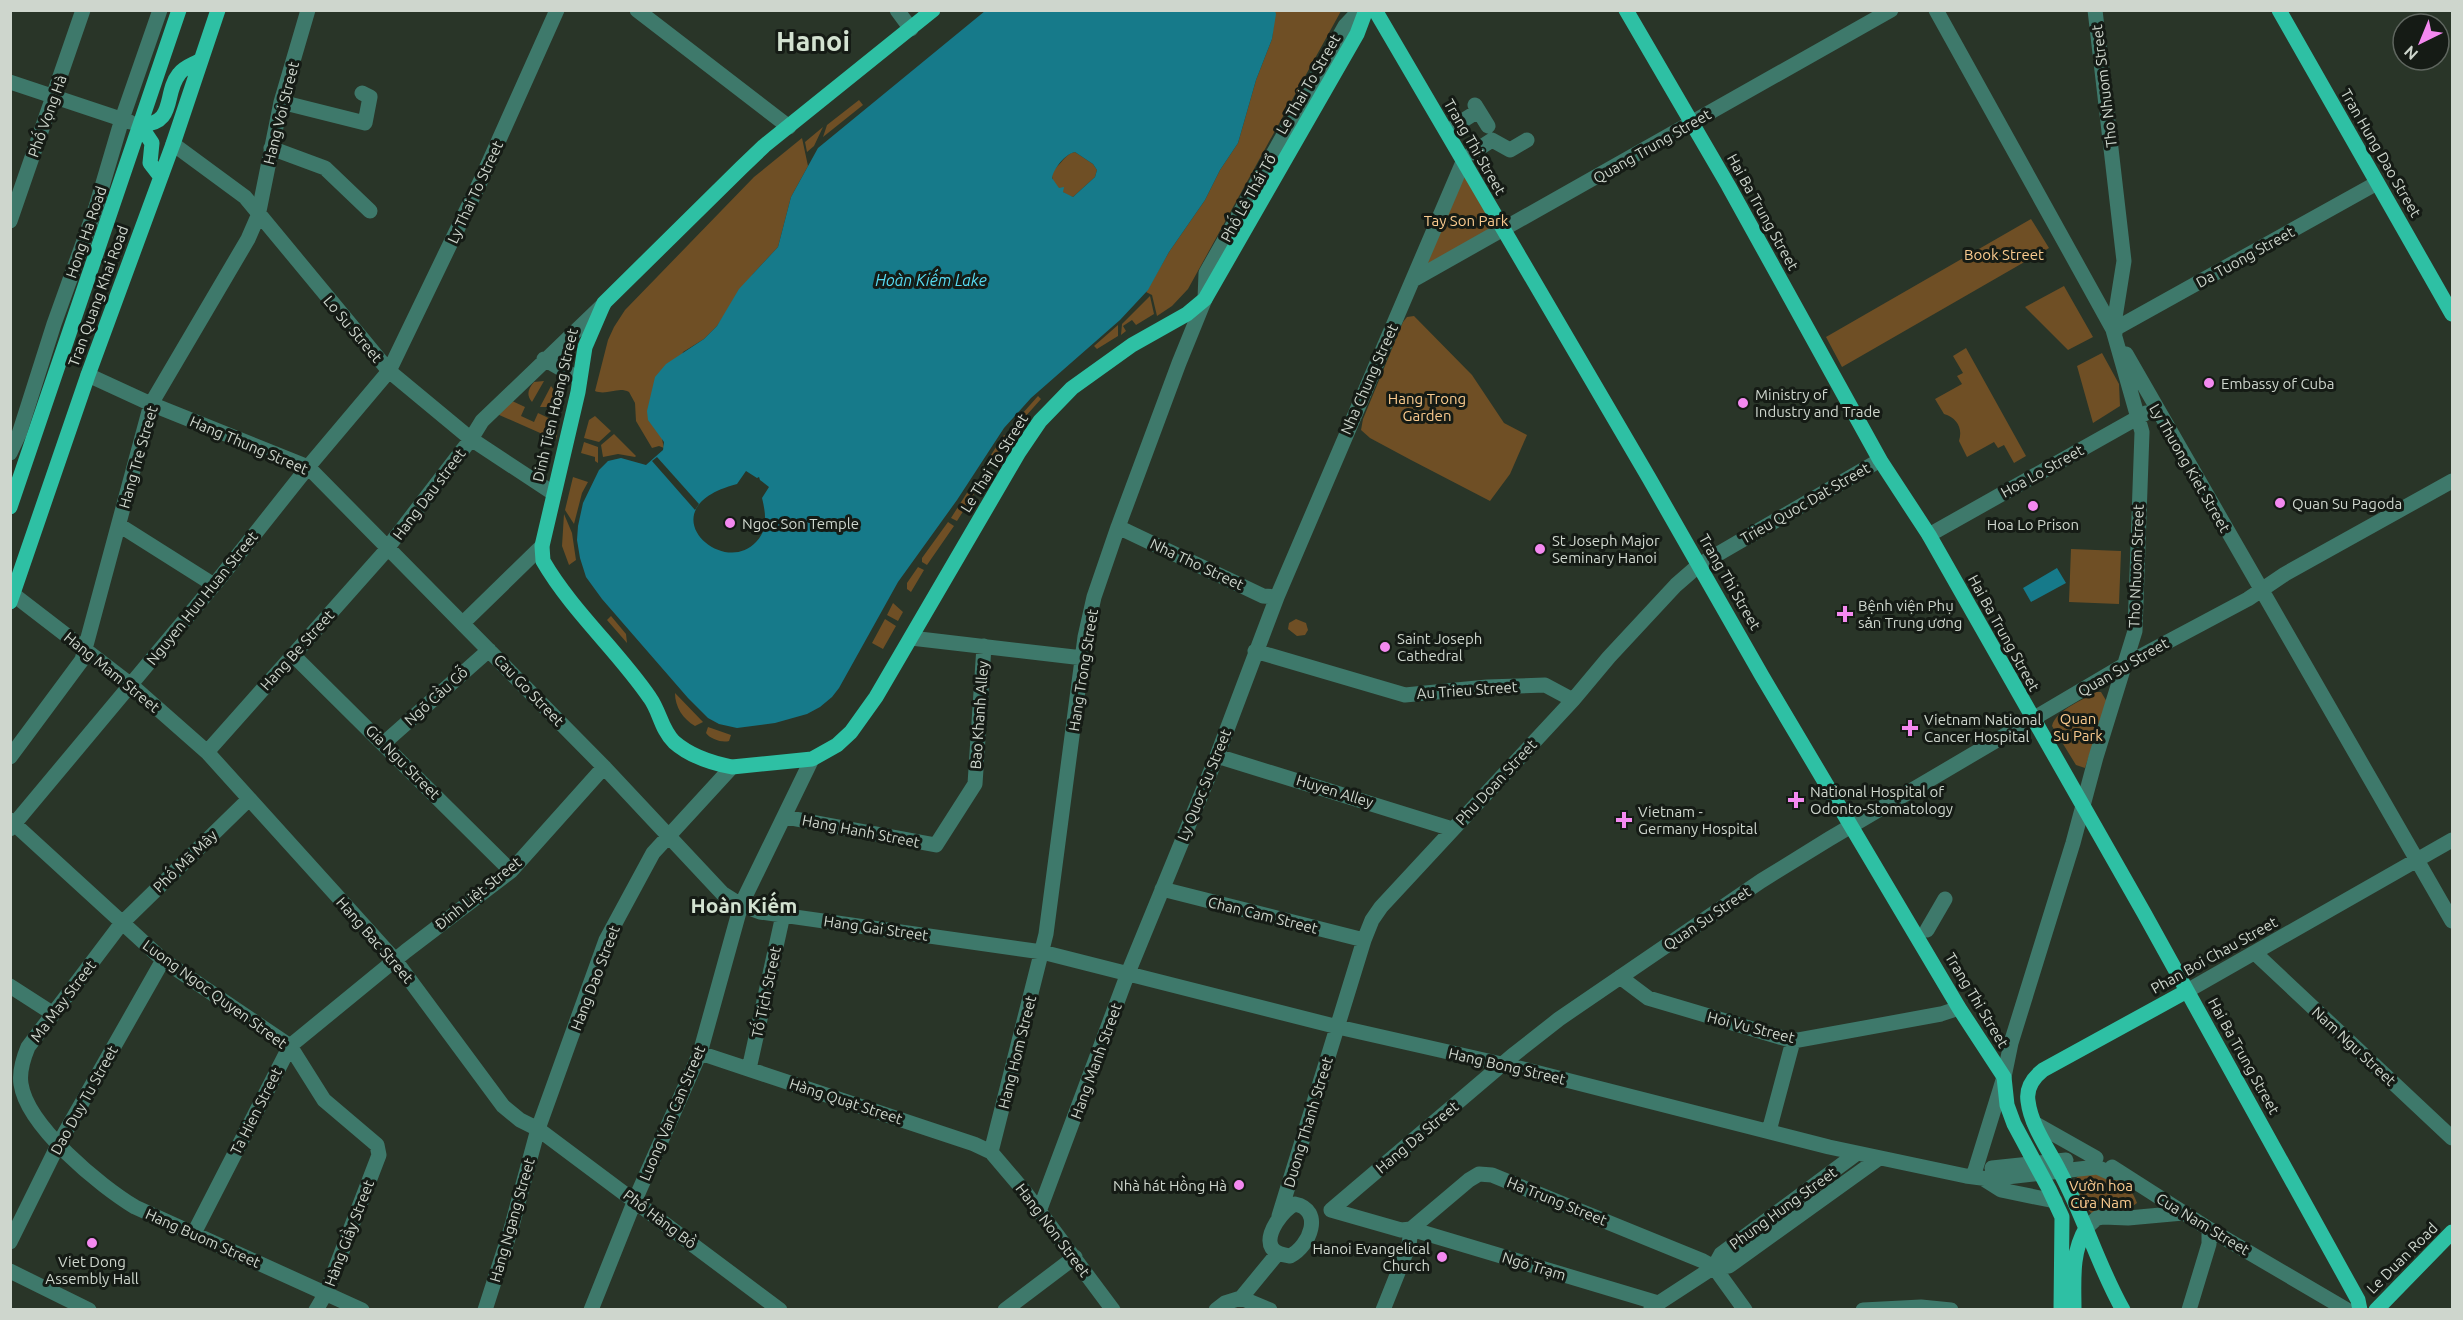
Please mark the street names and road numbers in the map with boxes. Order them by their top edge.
street label: Tho Nhuom Street [2088,23,2120,149]
street label: Le Thai To Street [1272,31,1344,137]
street label: Hang Voi Street [260,60,302,166]
street label: Phố Vọng Hà [23,72,70,159]
street label: Tran Hung Dao Street [2337,86,2425,220]
street label: Trang Thi Street [1441,96,1509,198]
street label: Quang Trung Street [1590,105,1714,187]
street label: Ly Thai To Street [444,138,506,246]
street label: Phố Lê Thái Tổ [1215,150,1279,245]
street label: Hai Ba Trung Street [1724,151,1802,273]
street label: Hong Ha Road [62,184,110,280]
street label: Tran Quang Khai Road [65,223,131,369]
street label: Da Tuong Street [2193,223,2297,291]
street label: Lo Su Street [320,292,386,366]
street label: Nha Chung Street [1337,321,1401,437]
street label: Dinh Tien Hoang Street [529,327,581,483]
street label: Ly Thuong Kiet Street [2146,401,2234,535]
street label: Hang Tre Street [115,404,161,510]
street label: Le Thai To Street [957,411,1031,515]
street label: Hang Thung Street [187,412,311,478]
street label: Hoa Lo Street [1998,441,2086,501]
street label: Hang Dau street [389,445,469,543]
street label: Trieu Quoc Dat Street [1737,459,1873,547]
street label: Tho Nhuom Street [2125,504,2147,628]
street label: Nguyen Huu Huan Street [143,528,261,668]
street label: Trang Thi Street [1696,531,1764,633]
street label: Nha Tho Street [1147,535,1247,593]
street label: Hai Ba Trung Street [1965,572,2043,694]
street label: Hang Be Street [257,606,337,694]
street label: Hang Trong Street [1065,608,1101,732]
street label: Hang Mam Street [61,628,163,716]
street label: Quan Su Street [2075,634,2171,700]
street label: Cau Go Street [491,651,567,729]
street label: Bao Khanh Alley [967,660,991,770]
street label: Ngõ Cầu Gỗ [400,662,471,729]
street label: Au Trieu Street [1416,678,1518,702]
street label: Gia Ngu Street [362,721,444,803]
street label: Ly Quoc Su Street [1174,726,1234,843]
street label: Phu Doan Street [1452,736,1540,828]
street label: Huyen Alley [1294,771,1376,811]
street label: Hang Hanh Street [801,811,921,851]
street label: Phố Mã Mây [148,825,220,896]
street label: Đinh Liệt Street [432,853,525,933]
street label: Quan Su Street [1660,882,1754,953]
street label: Chan Cam Street [1206,893,1320,937]
street label: Hang Bac Street [333,894,417,987]
street label: Hang Gai Street [823,912,929,944]
street label: Phan Boi Chau Street [2148,913,2280,997]
street label: Hang Dao Street [567,923,623,1033]
street label: Luong Ngoc Quyen Street [140,936,290,1052]
street label: Tố Tịch Street [746,944,784,1039]
street label: Trang Thi Street [1942,949,2012,1051]
street label: Ma May Street [27,957,99,1045]
street label: Hang Hom Street [995,993,1039,1110]
street label: Hai Ba Trung Street [2205,995,2283,1117]
street label: Hang Manh Street [1067,1001,1125,1121]
street label: Nam Ngu Street [2309,1003,2399,1089]
street label: Hoi Vu Street [1706,1008,1797,1046]
street label: Dao Duy Tu Street [47,1042,121,1158]
street label: Luong Van Can Street [636,1043,708,1183]
street label: Hang Bong Street [1447,1044,1567,1088]
street label: Duong Thanh Street [1280,1055,1336,1189]
street label: Ta Hien Street [227,1065,285,1157]
street label: Hàng Quạt Street [787,1075,905,1127]
street label: Hang Da Street [1372,1098,1462,1176]
street label: Hang Ngang Street [486,1156,538,1284]
street label: Phung Hung Street [1726,1163,1840,1253]
street label: Ha Trung Street [1505,1173,1610,1229]
street label: Hàng Giầy Street [319,1177,377,1289]
street label: Hang Non Street [1012,1180,1094,1280]
street label: Phố Hàng Bồ [620,1185,701,1252]
street label: Cua Nam Street [2153,1190,2253,1258]
street label: Hang Buom Street [143,1205,263,1271]
street label: Le Duan Road [2363,1219,2441,1297]
street label: Ngõ Trạm [1500,1248,1568,1284]

